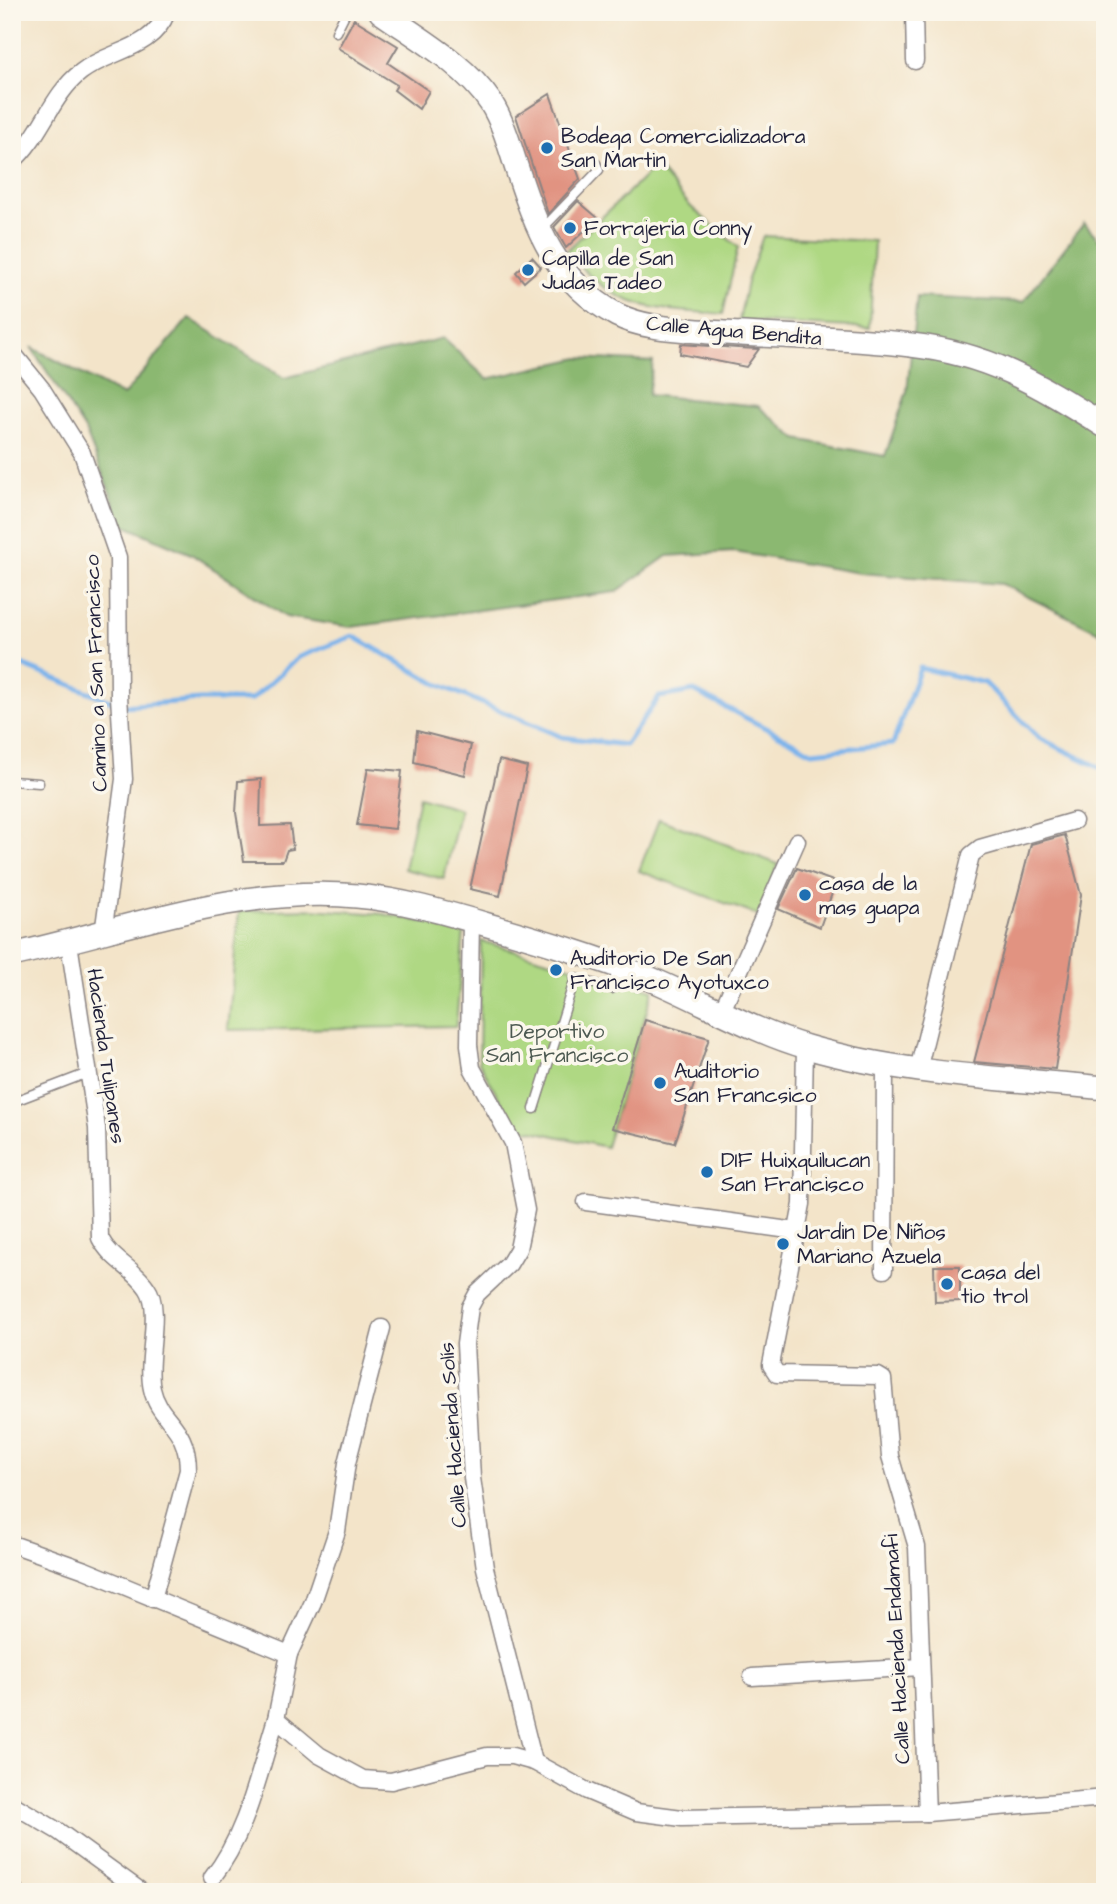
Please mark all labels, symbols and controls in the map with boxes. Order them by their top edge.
place label: Bodega Comercializadora San Martin [561,122,806,175]
marker: Bodega Comercializadora San Martin [539,140,555,156]
place label: Forrajeria Conny [584,214,753,245]
marker: Forrajeria Conny [562,220,578,236]
place label: Capilla de San Judas Tadeo [542,244,673,297]
marker: Capilla de San Judas Tadeo [520,262,536,278]
street label: Calle Agua Bendita [645,309,823,355]
street label: Camino a San Francisco [77,554,115,792]
place label: casa de la mas guapa [819,869,920,924]
marker: casa de la mas guapa [797,887,813,903]
place label: Auditorio De San Francisco Ayotuxco [570,944,769,999]
marker: Auditorio De San Francisco Ayotuxco [548,962,564,978]
street label: Hacienda Tulipanes [78,967,133,1146]
park label: Deportivo San Francisco [486,1017,628,1070]
place label: Auditorio San Francsico [674,1057,817,1110]
marker: Auditorio San Francsico [652,1075,668,1091]
place label: DIF Huixquilucan San Francisco [721,1146,870,1199]
marker: DIF Huixquilucan San Francisco [699,1164,715,1180]
place label: Jardin De Niños Mariano Azuela [797,1218,946,1271]
marker: Jardin De Niños Mariano Azuela [775,1236,791,1252]
place label: casa del tio trol [961,1258,1040,1311]
marker: casa del tio trol [939,1276,955,1292]
street label: Calle Hacienda Solís [432,1341,474,1529]
street label: Calle Hacienda Endamafi [876,1533,918,1765]

